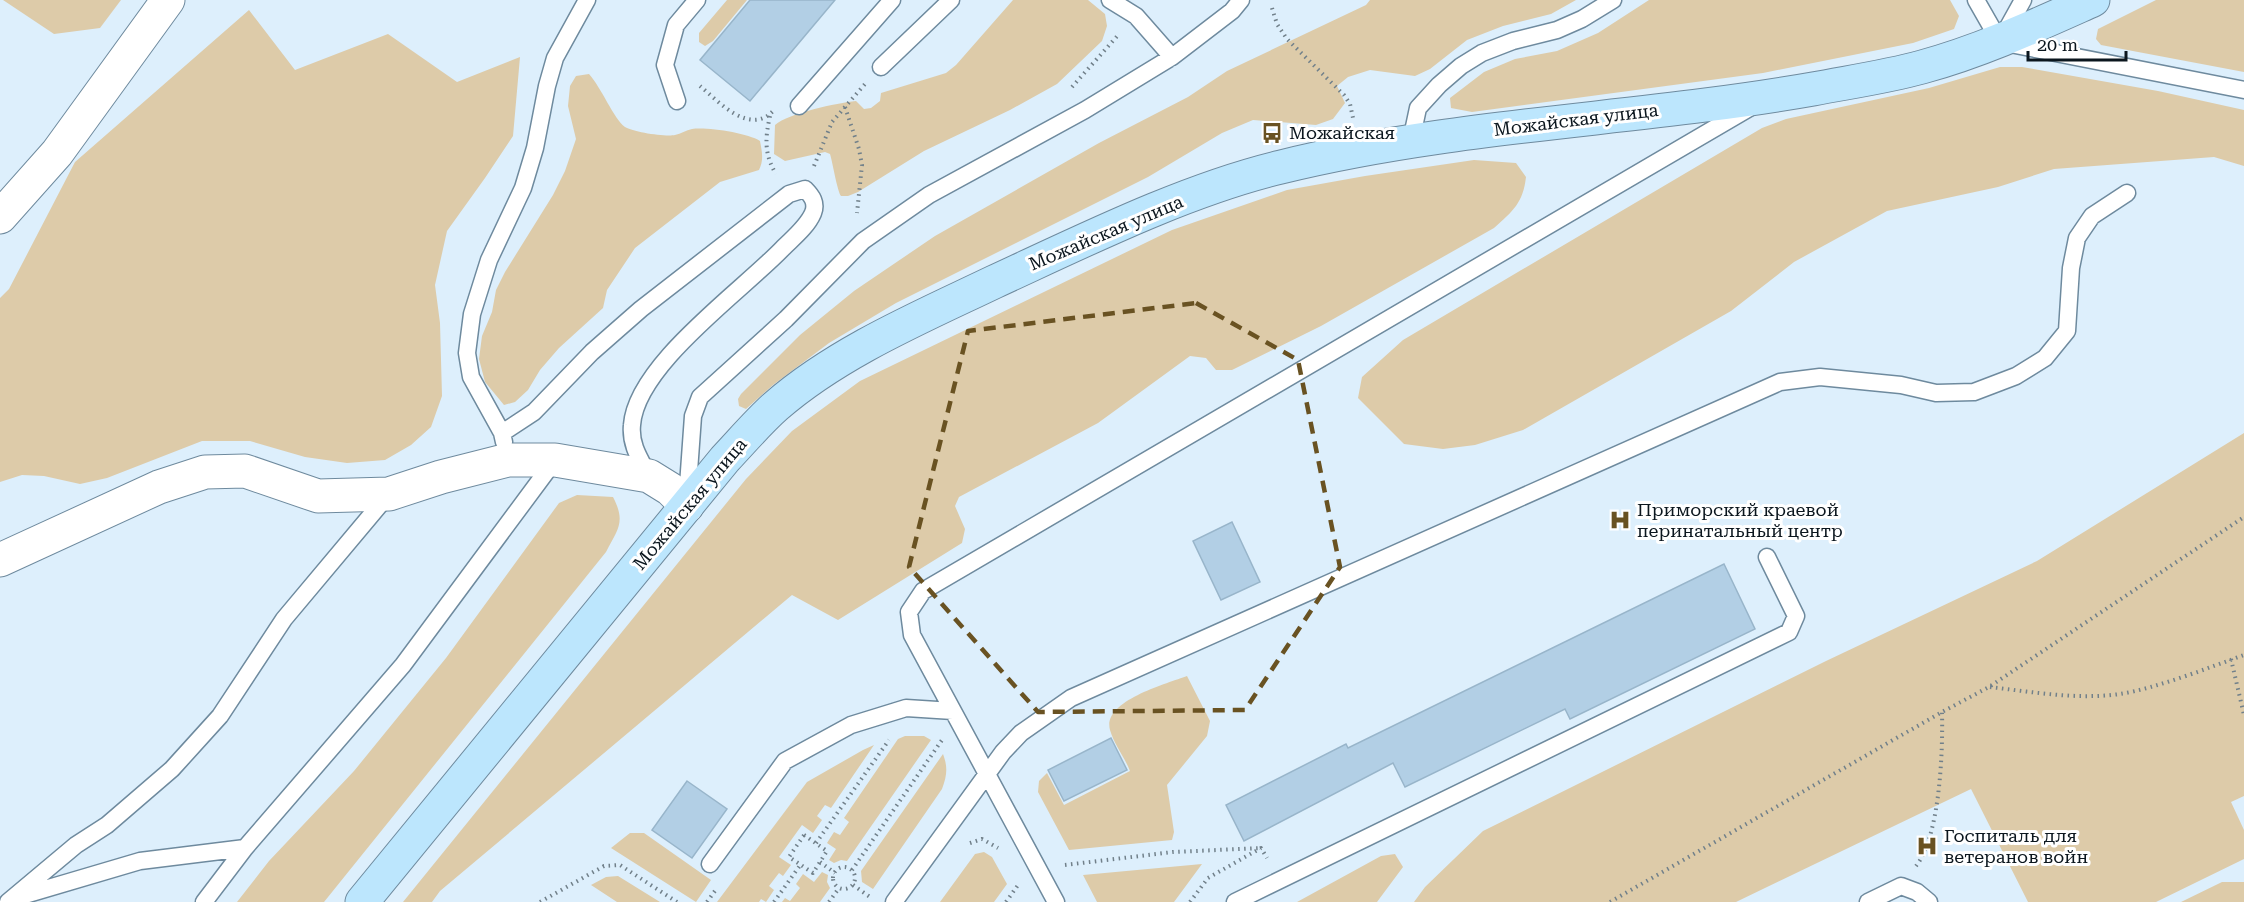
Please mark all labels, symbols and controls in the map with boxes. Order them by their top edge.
scale bar [2028,24,2126,62]
text: 20 m [2037,34,2078,55]
street label: Можайская улица [1493,99,1660,140]
bus stop icon: Можайская [1260,121,1284,145]
place label: Можайская [1289,122,1395,143]
street label: Можайская улица [1026,190,1186,275]
street label: Можайская улица [628,433,751,574]
place label: Приморский краевой перинатальный центр [1637,499,1843,541]
hospital icon: Приморский краевой перинатальный центр [1608,508,1632,532]
place label: Госпиталь для ветеранов войн [1944,825,2088,867]
hospital icon: Госпиталь для ветеранов войн [1915,834,1939,858]

